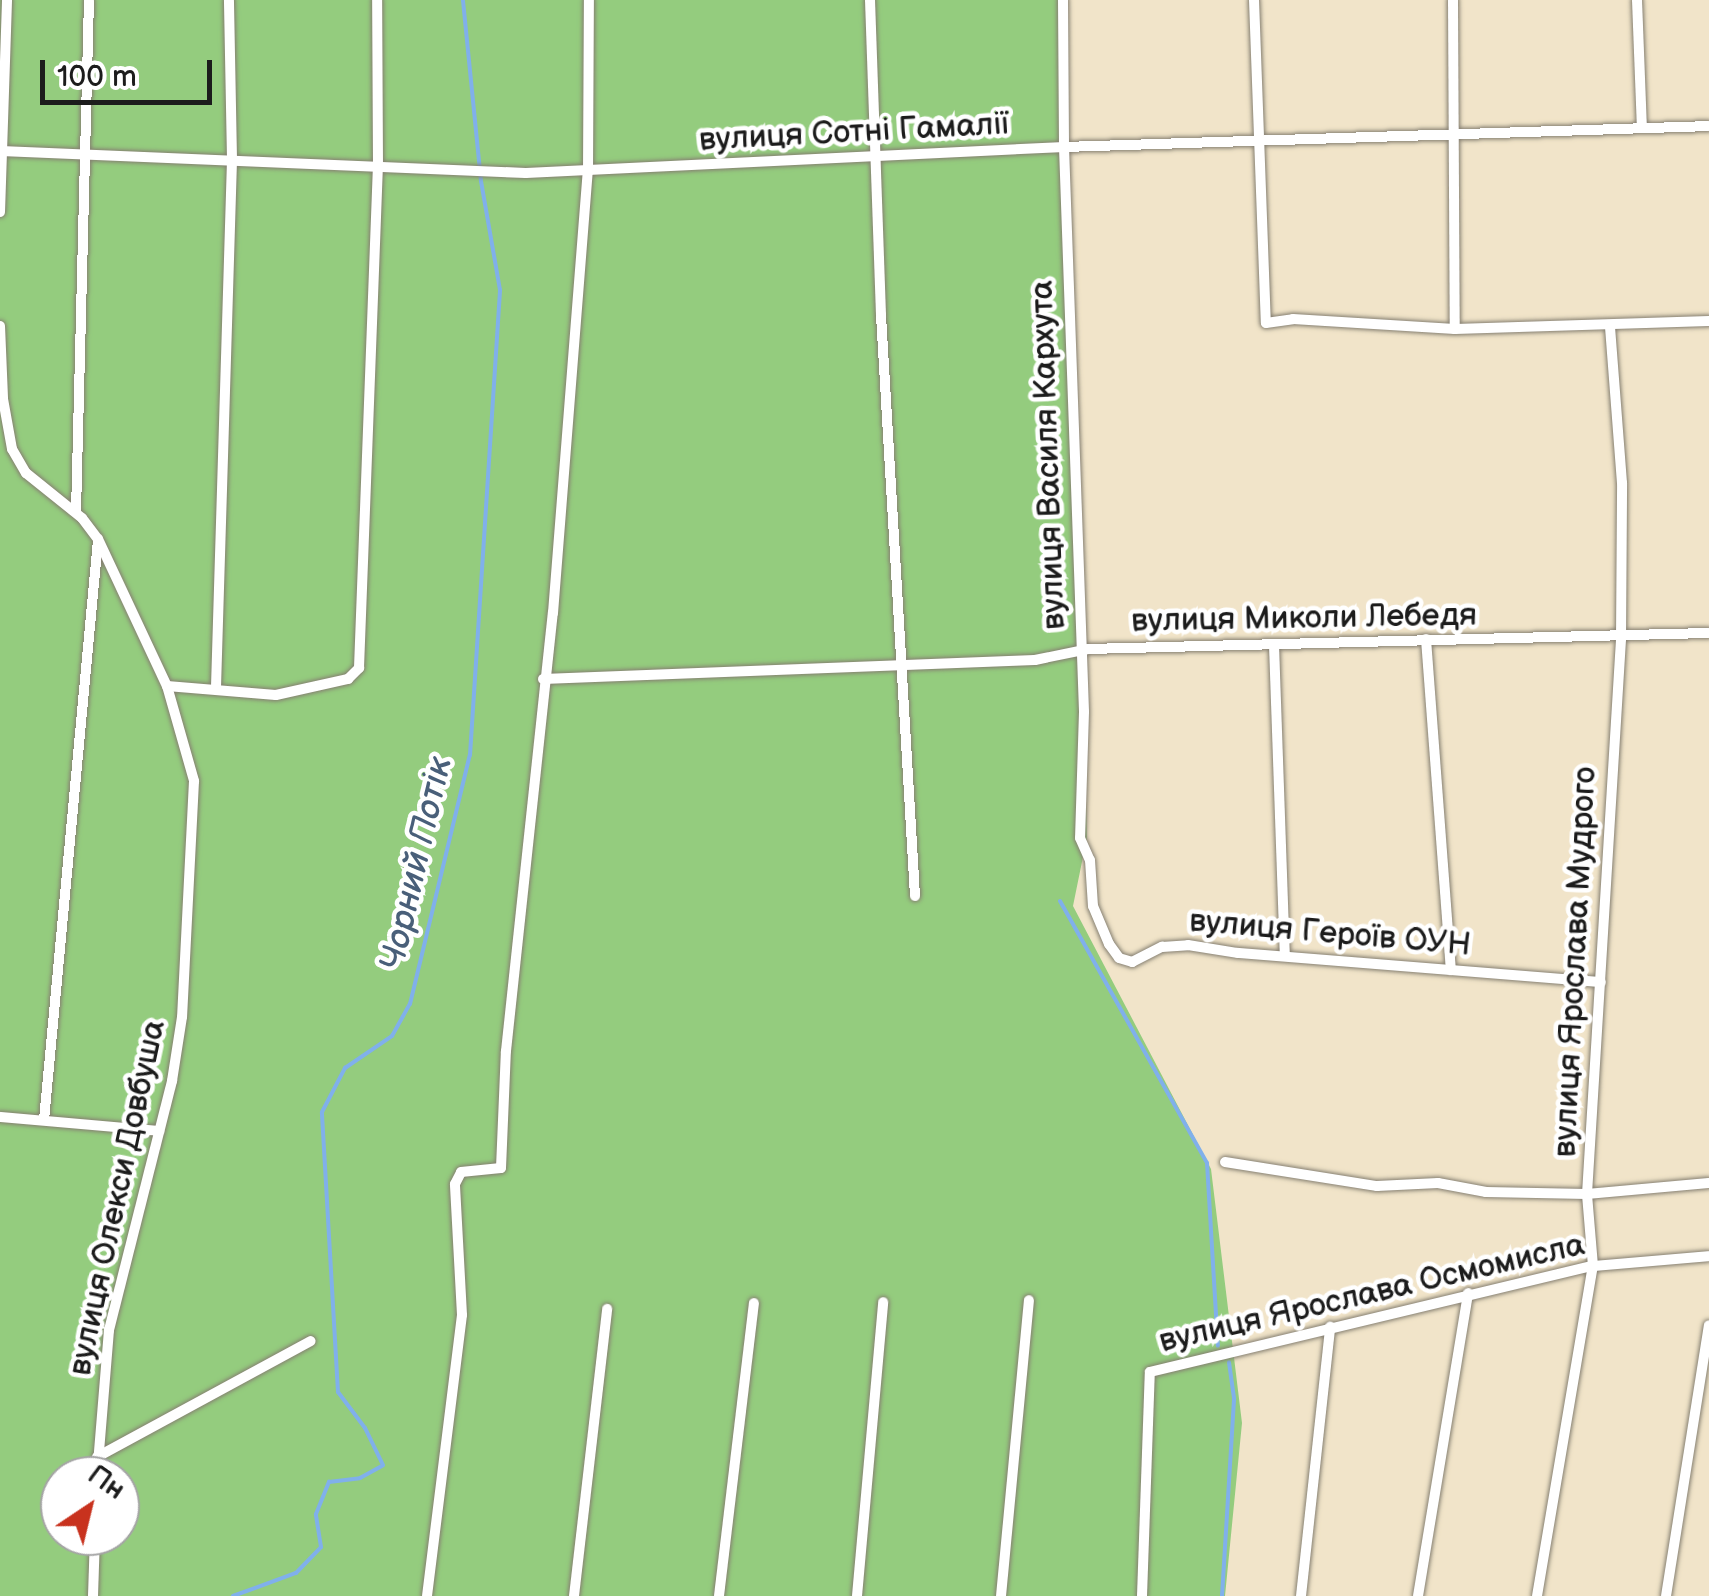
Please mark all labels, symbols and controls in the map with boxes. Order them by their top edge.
scale bar [45,40,218,102]
text: 100 m [57,59,137,95]
street label: вулиця Сотні Гамалії [698,106,1010,160]
street label: вулиця Василя Кархута [1024,280,1074,630]
street label: вулиця Миколи Лебедя [1131,597,1477,641]
water label: Чорний Потік [372,753,462,975]
street label: вулиця Ярослава Мудрого [1547,766,1605,1158]
street label: вулиця Героїв ОУН [1188,903,1472,965]
street label: вулиця Олекси Довбуша [62,1017,174,1379]
street label: вулиця Ярослава Осмомисла [1156,1226,1588,1362]
north arrow [40,1456,140,1556]
text: Пн [82,1458,131,1507]

